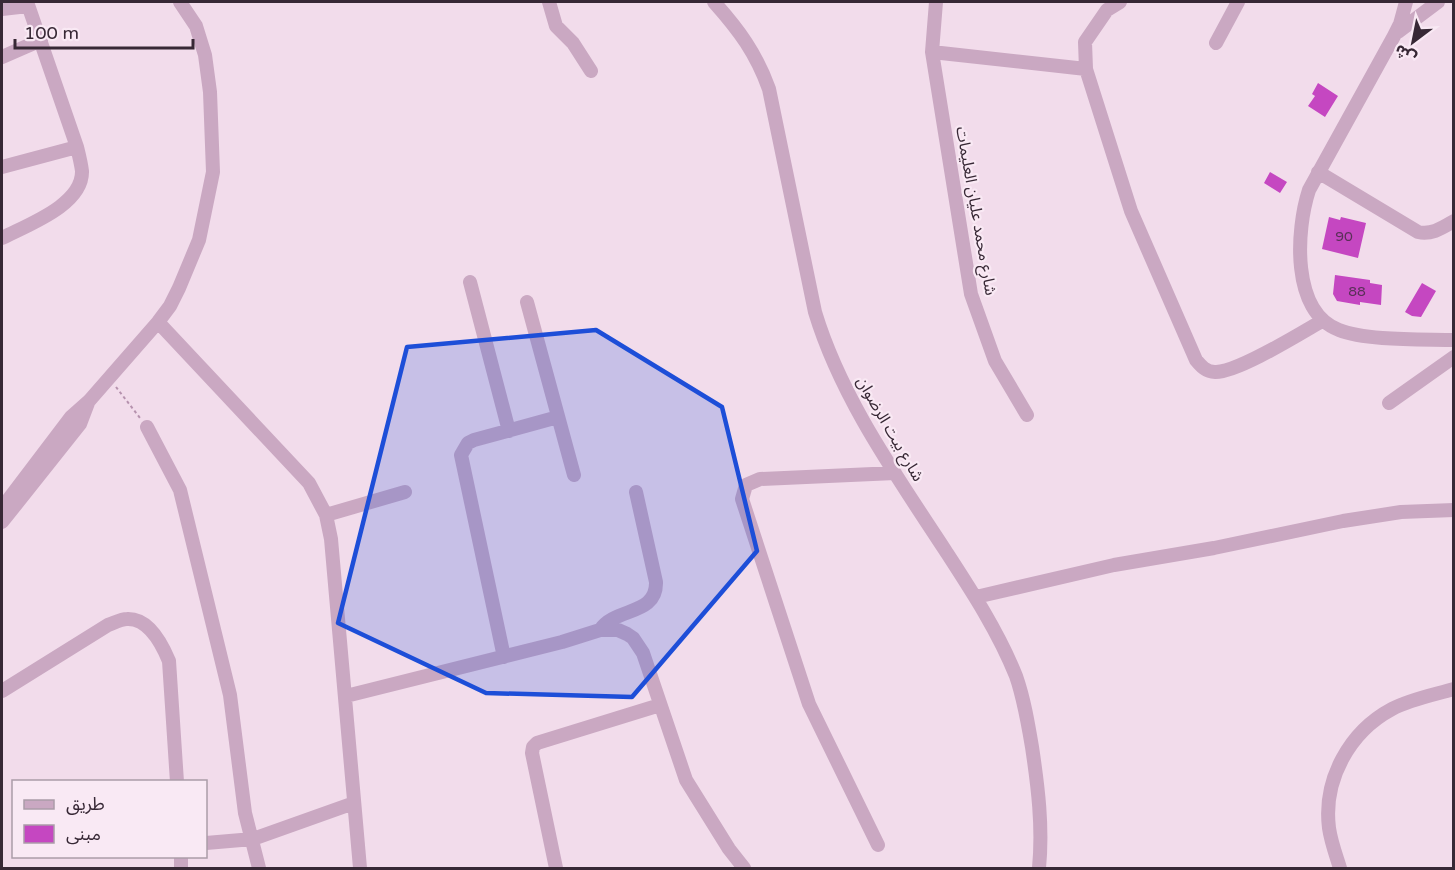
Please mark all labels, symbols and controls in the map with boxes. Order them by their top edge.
scale bar [15,12,194,50]
north arrow [1383,12,1443,72]
text: 100 m [24,22,79,44]
text: ش [1391,40,1420,68]
street label: شارع محمد عليان العليمات [949,125,1001,297]
house number: 90 [1335,228,1353,245]
house number: 88 [1348,283,1366,300]
street label: شارع بيت الرضوان [850,373,928,486]
legend [12,780,207,858]
text: طريق [66,793,105,815]
text: مبنى [66,823,101,845]

